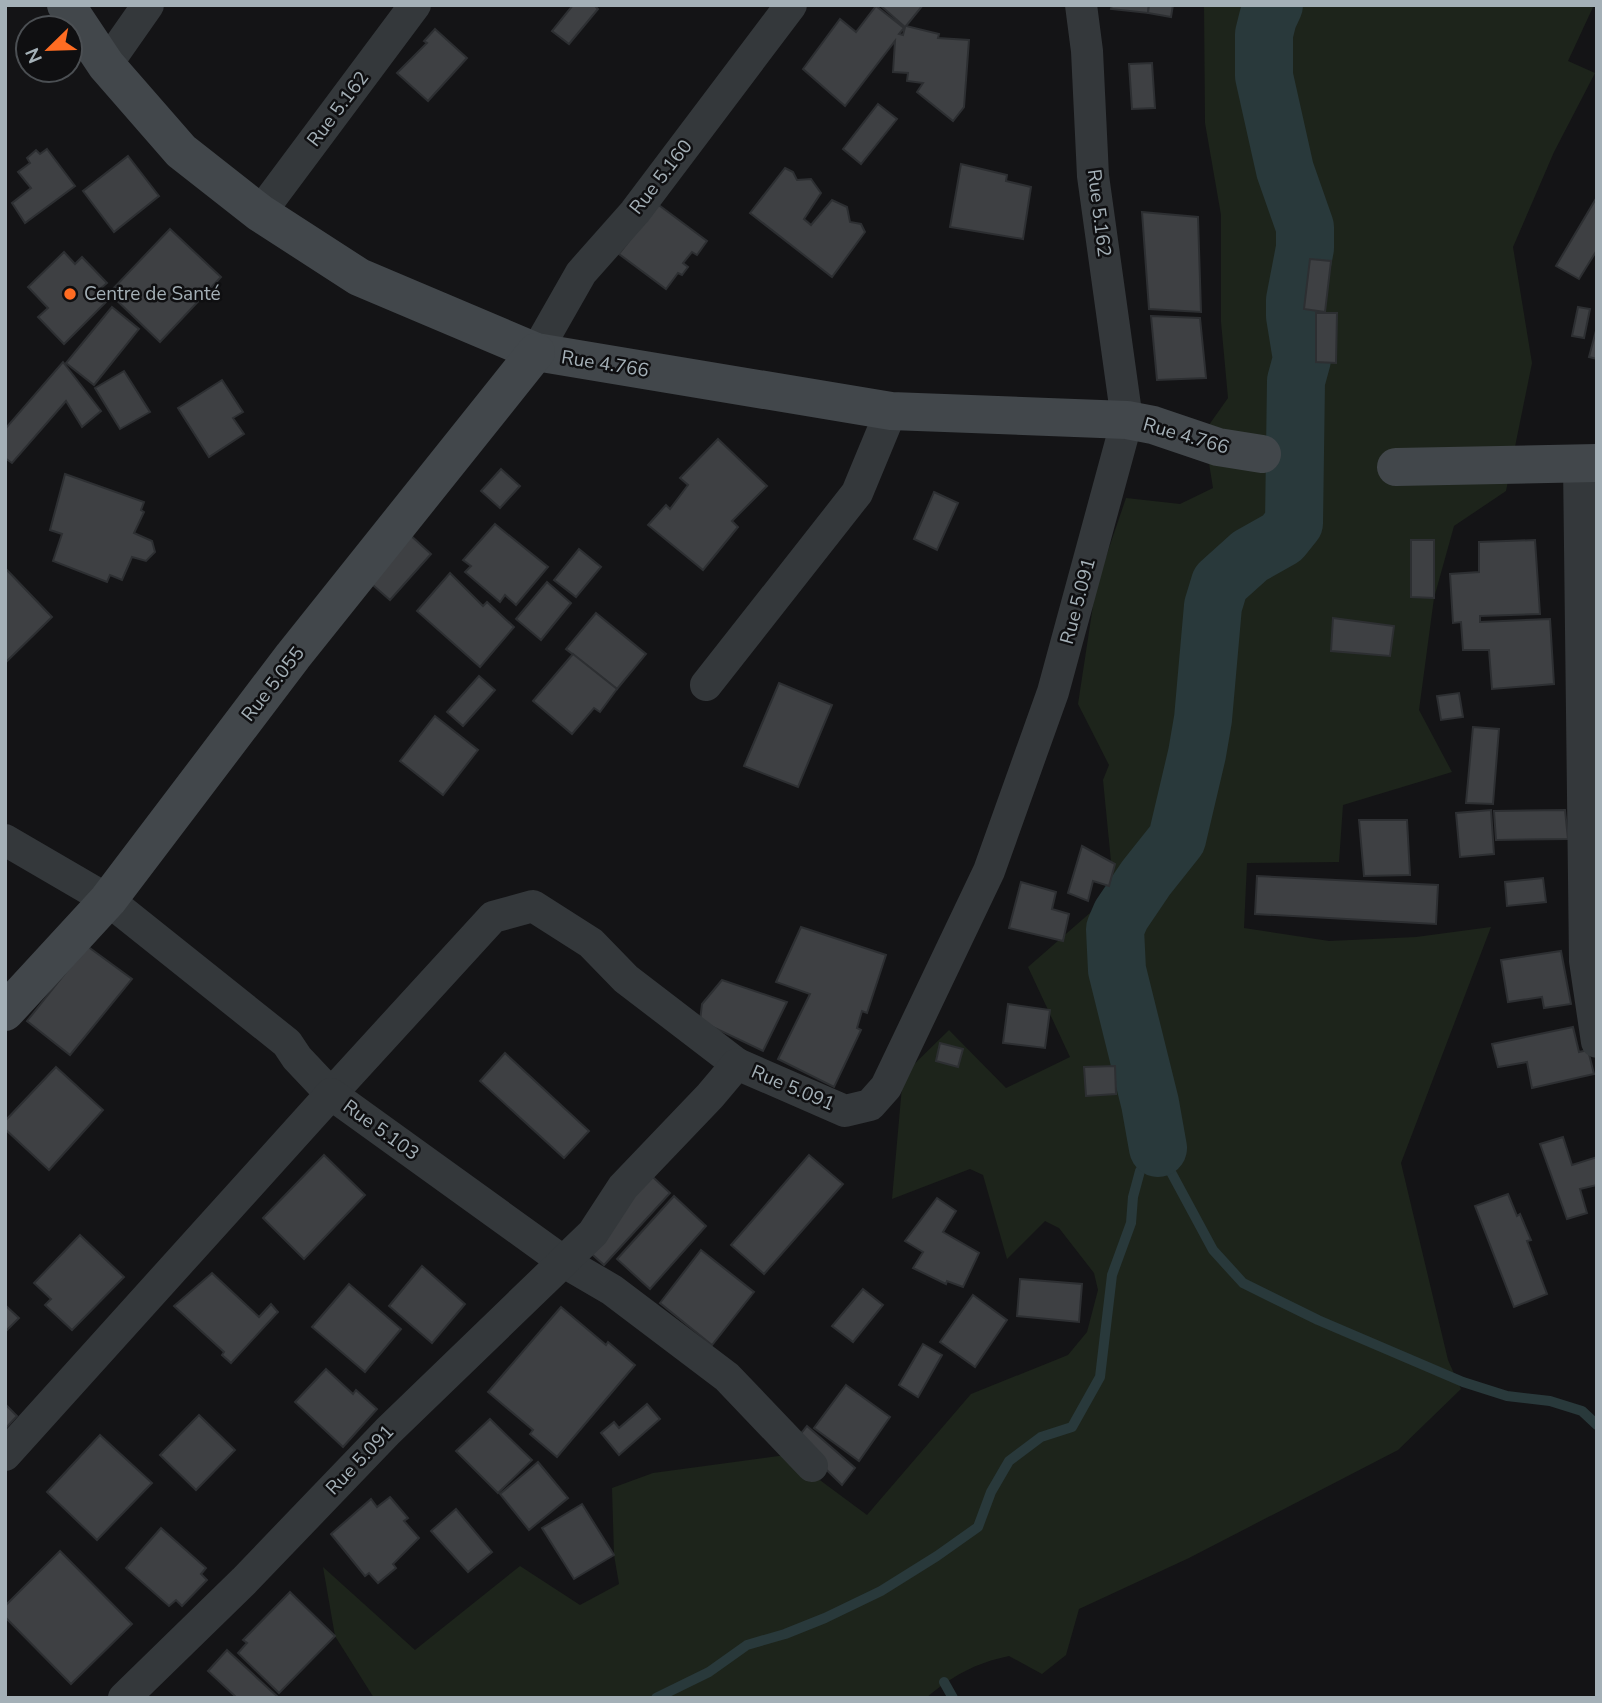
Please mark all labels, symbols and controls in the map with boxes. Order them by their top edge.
north arrow [14,14,84,84]
text: N [20,44,49,67]
street label: Rue 5.162 [301,66,375,152]
street label: Rue 5.160 [624,134,698,220]
street label: Rue 5.162 [1081,168,1117,258]
place label: Centre de Santé [84,281,221,307]
marker: Centre de Santé [62,286,78,302]
street label: Rue 4.766 [559,344,651,384]
street label: Rue 4.766 [1140,411,1232,461]
street label: Rue 5.091 [1054,555,1102,647]
street label: Rue 5.055 [236,641,310,727]
street label: Rue 5.091 [747,1059,839,1117]
street label: Rue 5.103 [338,1094,424,1166]
street label: Rue 5.091 [320,1419,400,1501]

